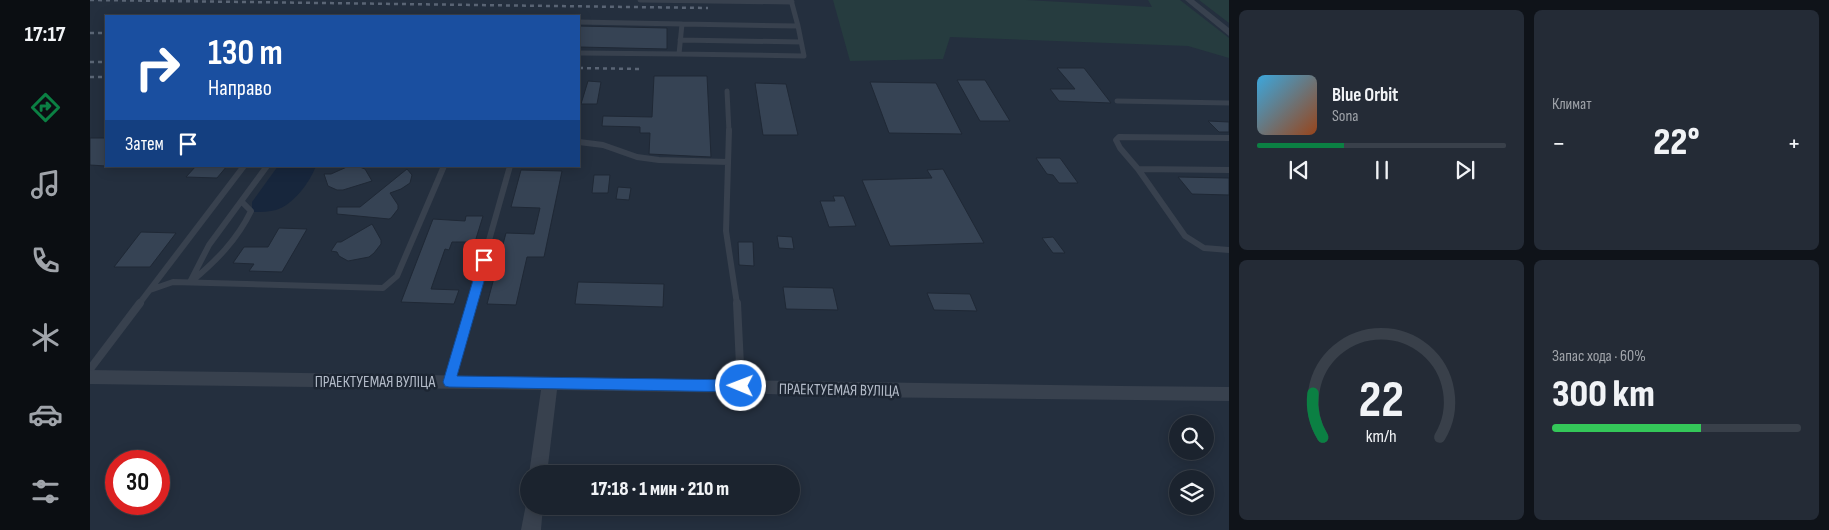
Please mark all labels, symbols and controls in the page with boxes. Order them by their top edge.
text: 17:17 [25,21,65,48]
text: 130 m [208,32,283,75]
icon: right [125,35,190,100]
text: Направо [208,75,272,102]
text: Blue Orbit [1332,84,1398,107]
icon: directions [28,90,63,125]
text: Климат [1552,95,1592,114]
text: Sona [1332,107,1359,126]
text: 22° [1653,120,1700,165]
text: − [1552,127,1566,160]
text: + [1787,127,1801,160]
icon: arrive [174,130,202,158]
text: Затем [125,133,164,156]
icon: previous [1285,156,1313,184]
icon: pause [1368,156,1396,184]
icon: next [1451,156,1479,184]
icon: music [28,167,63,202]
pin [463,239,505,281]
icon: phone [28,243,63,278]
icon: arrive [470,246,498,274]
icon: climate [28,320,63,355]
text: Запас хода · 60% [1552,347,1646,366]
position arrow [714,359,766,411]
text: 22 [1359,369,1404,432]
text: 300 km [1552,372,1655,417]
street label: ПРАЕКТУЕМАЯ ВУЛІЦА [315,373,435,392]
street label: ПРАЕКТУЕМАЯ ВУЛІЦА [779,380,900,401]
icon: car [28,397,63,432]
map controls [1169,415,1214,515]
button: search [1169,415,1214,460]
text: km/h [1366,426,1397,447]
speed limit sign: 30 [105,450,170,515]
button: layers [1169,470,1214,515]
icon: filters [28,474,63,509]
text: 17:18 · 1 мин · 210 m [591,478,729,501]

